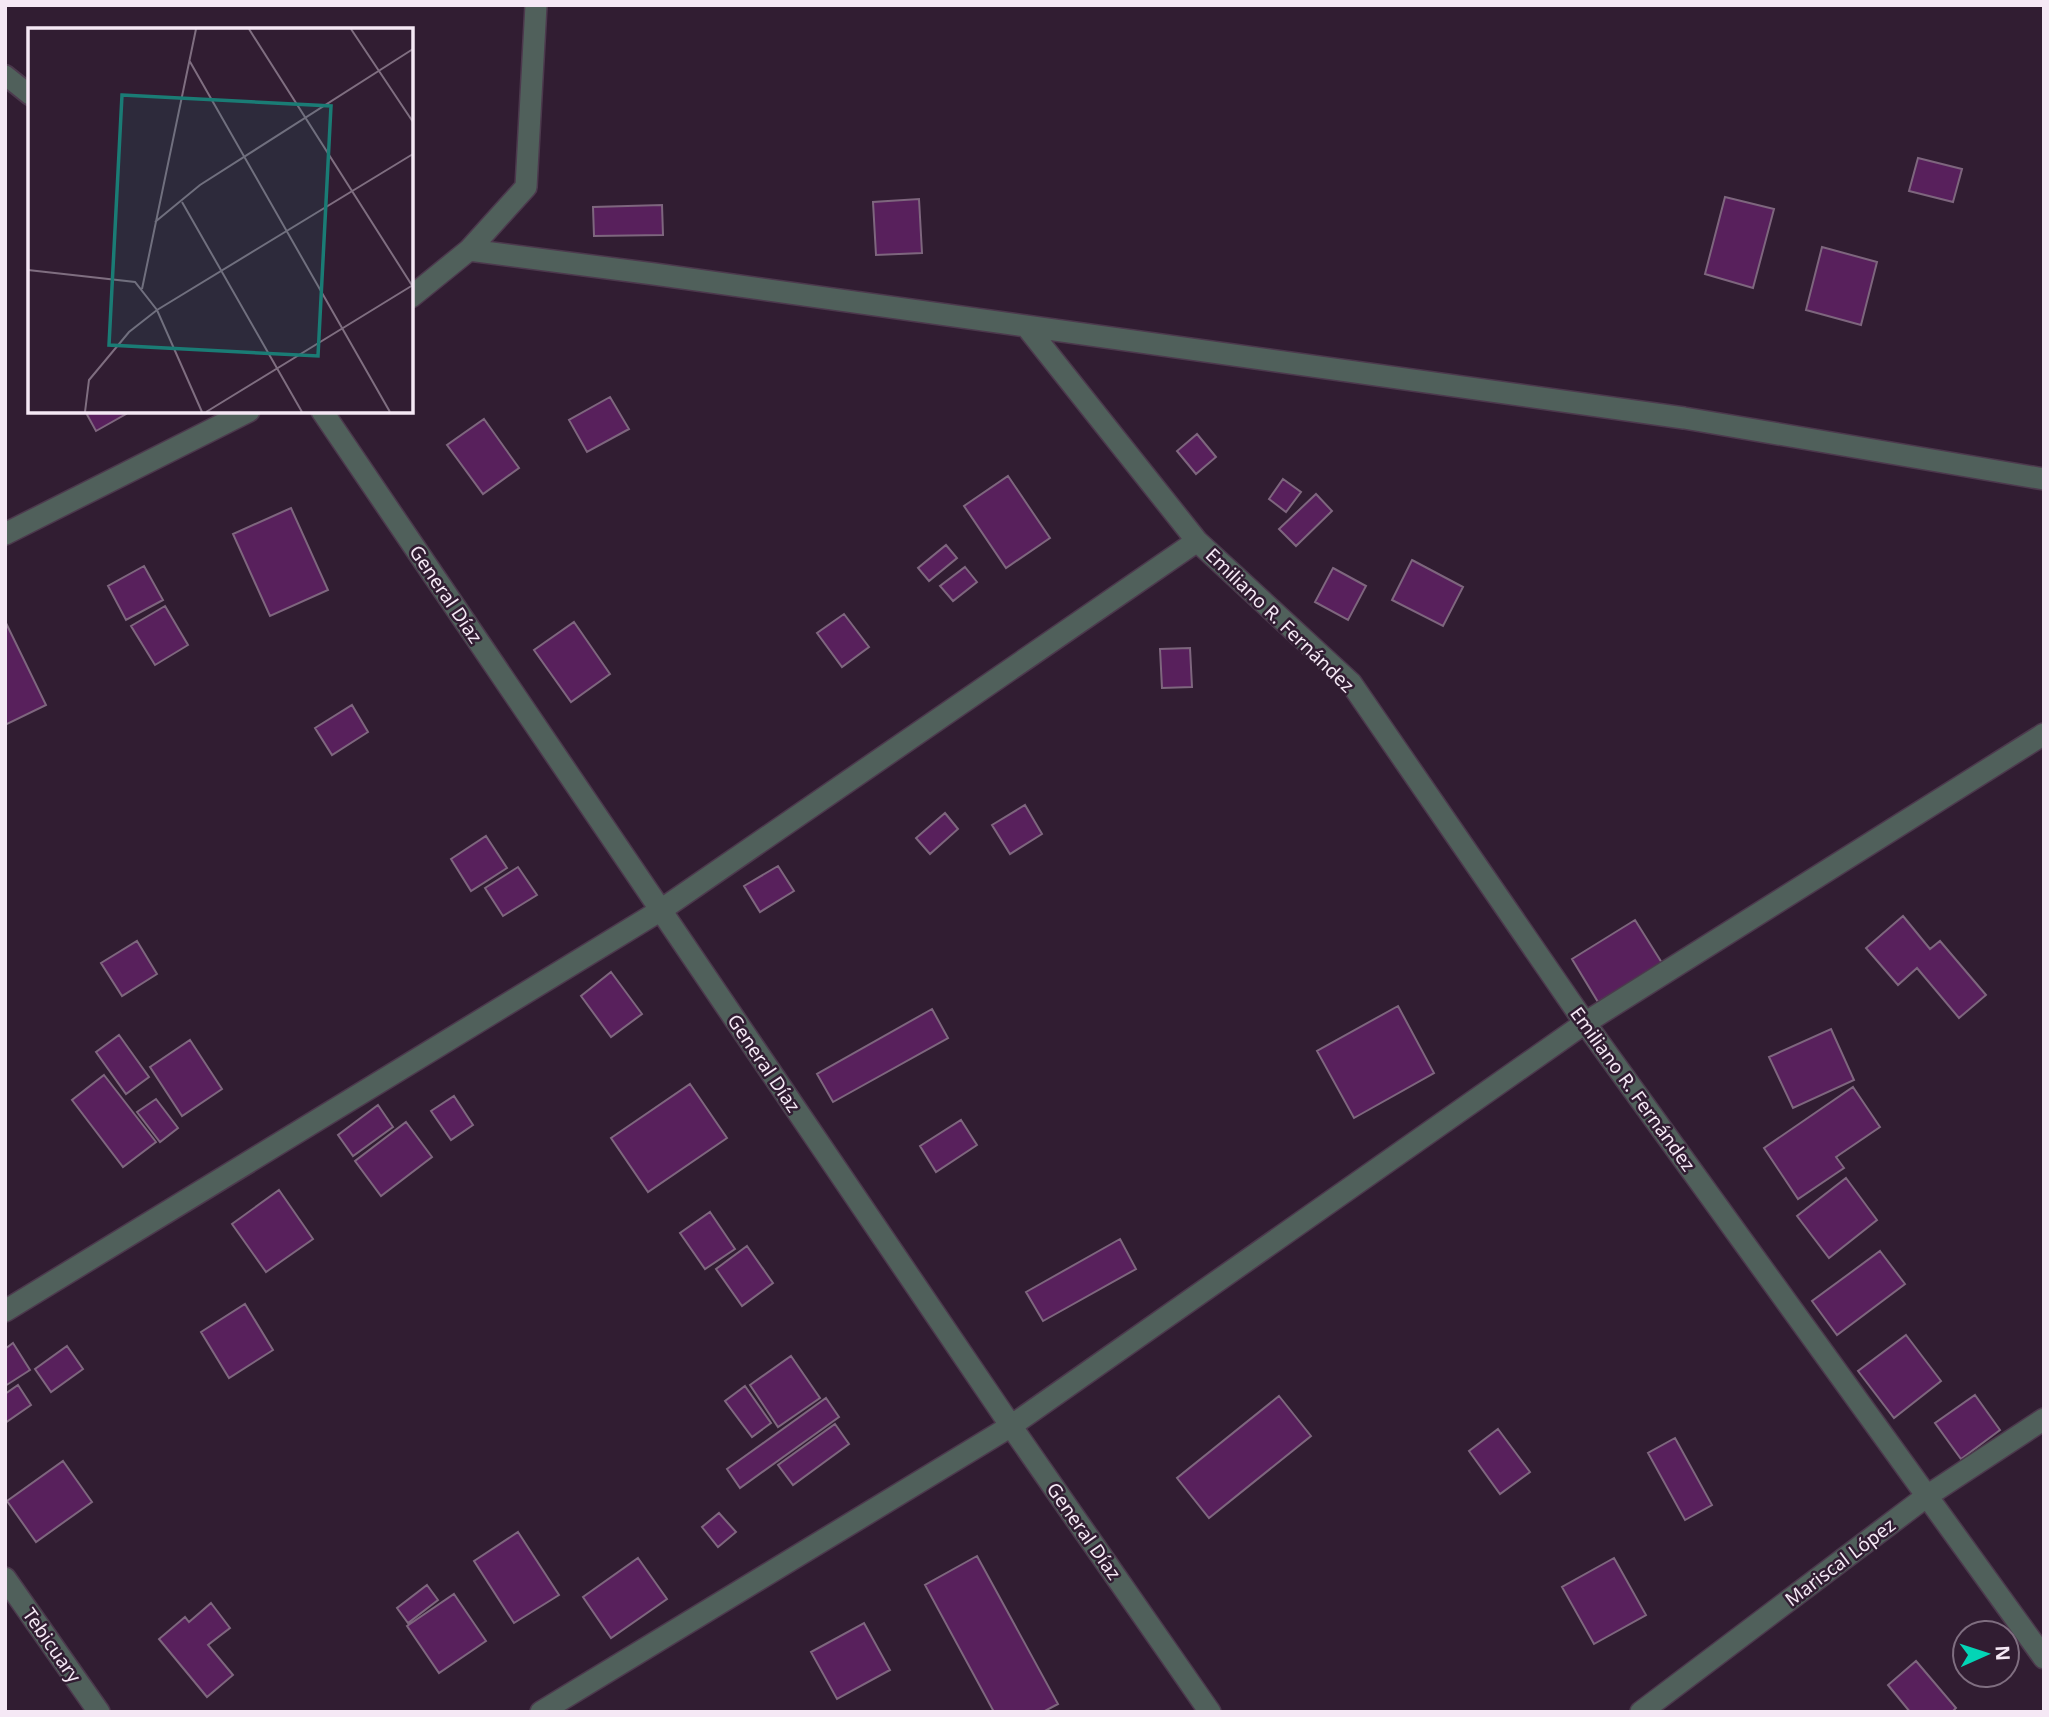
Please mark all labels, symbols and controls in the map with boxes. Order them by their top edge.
inset map [28,28,413,413]
street label: General Díaz [404,540,489,648]
street label: Emiliano R. Fernández [1200,542,1360,698]
street label: Emiliano R. Fernández [1564,1001,1702,1177]
street label: General Díaz [722,1009,807,1117]
street label: General Díaz [1041,1477,1127,1585]
street label: Mariscal López [1779,1512,1901,1612]
street label: Tebicuary [17,1602,87,1688]
north arrow [1951,1619,2021,1689]
text: N [1990,1645,2016,1662]

